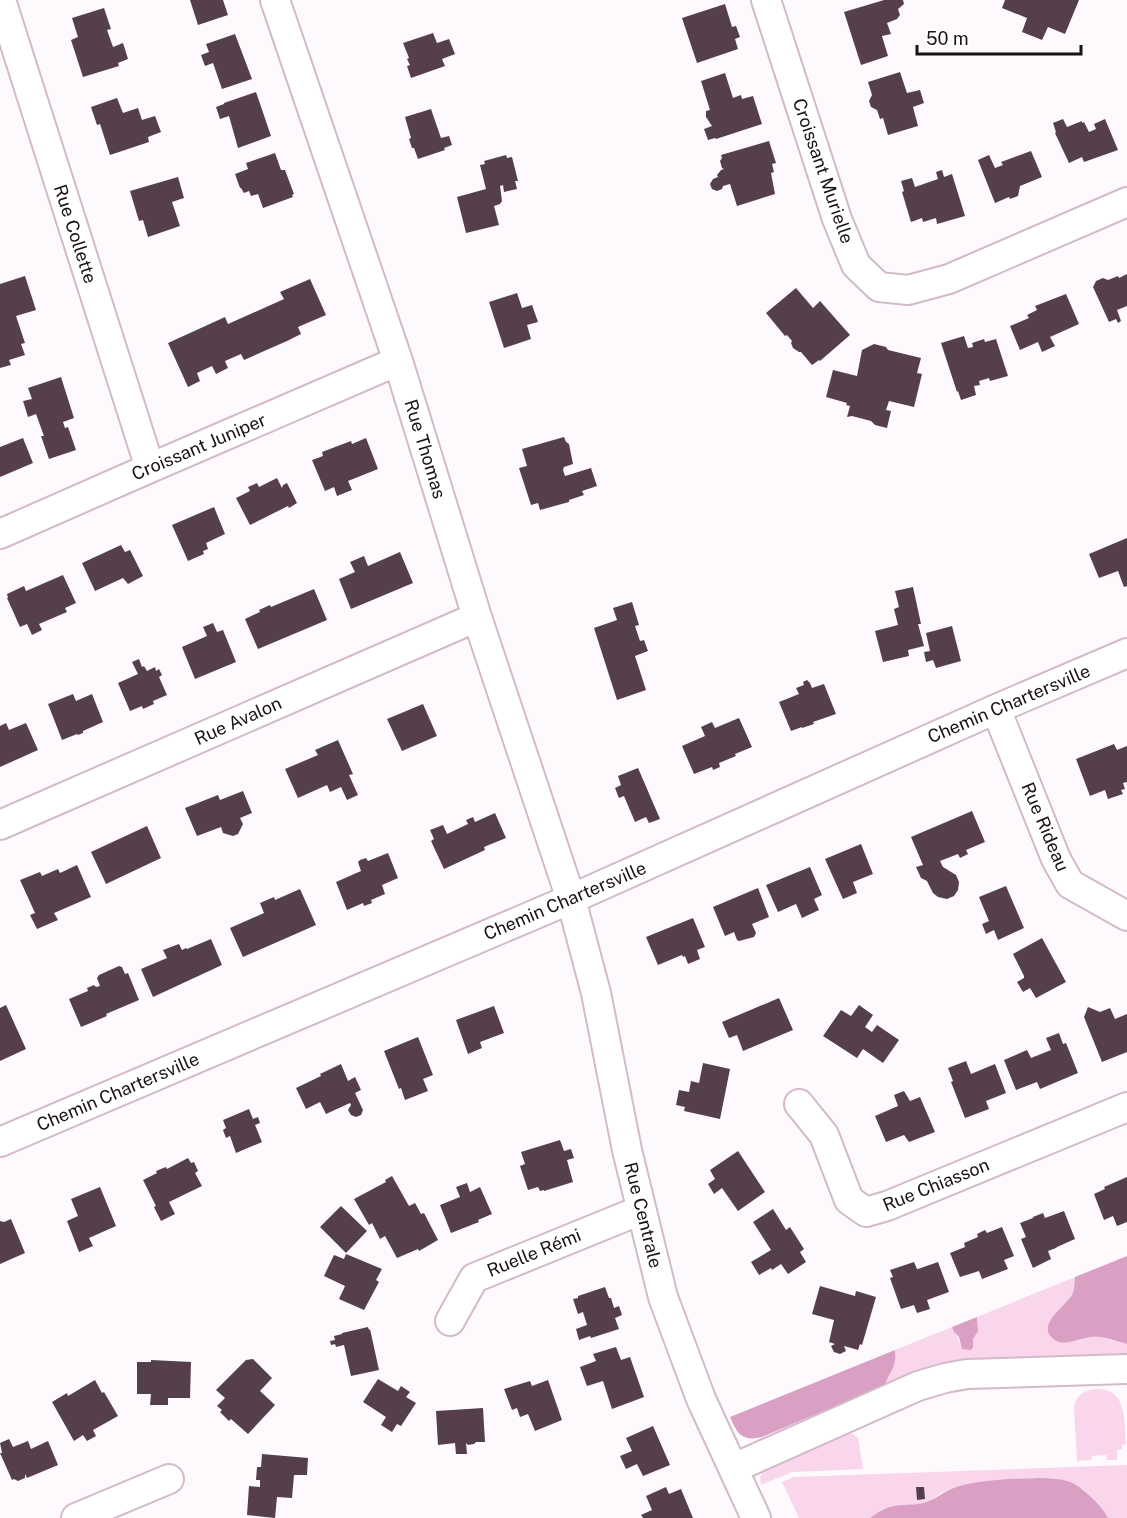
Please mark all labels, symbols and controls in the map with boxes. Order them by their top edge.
scale bar [917,18,1080,56]
text: 50 m [926,28,969,49]
street label: Croissant Murielle [789,96,858,246]
street label: Rue Collette [50,182,101,286]
street label: Rue Thomas [400,397,451,501]
street label: Croissant Juniper [128,409,269,484]
street label: Chemin Chartersville [924,660,1093,747]
street label: Rue Avalon [191,692,285,749]
street label: Rue Rideau [1017,779,1074,874]
street label: Chemin Chartersville [480,857,649,944]
street label: Chemin Chartersville [33,1048,202,1135]
street label: Rue Chiasson [880,1154,992,1215]
street label: Rue Centrale [620,1160,667,1270]
street label: Ruelle Rémi [484,1224,584,1281]

